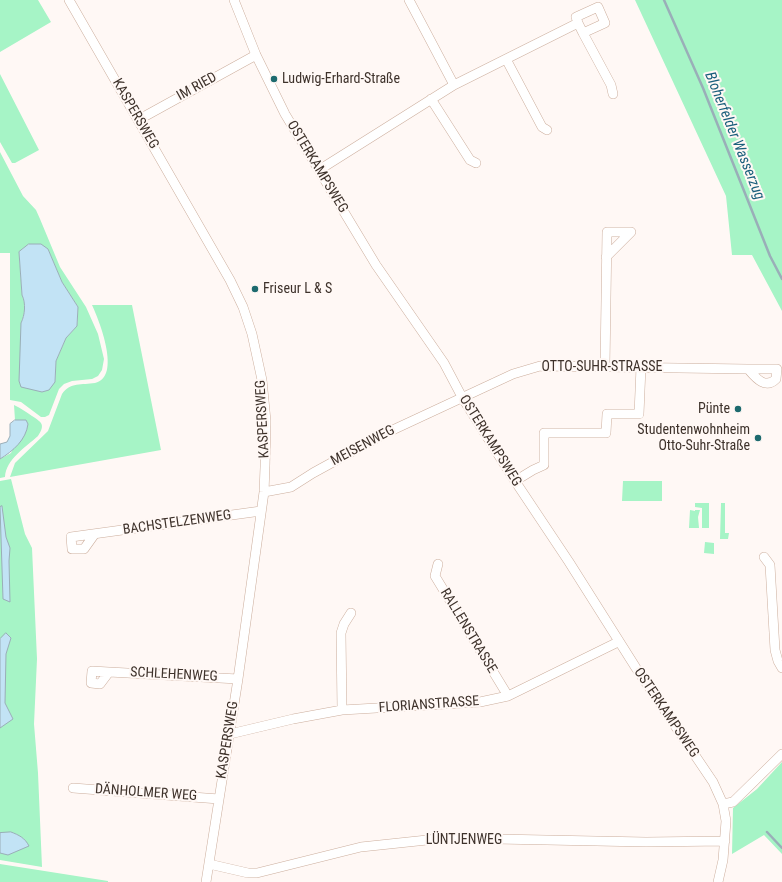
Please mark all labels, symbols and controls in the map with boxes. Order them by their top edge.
street label: IM RIED [174,69,220,105]
water label: Bloherfelder Wasserzug [700,69,768,203]
place label: Ludwig-Erhard-Straße [282,71,400,87]
marker: Ludwig-Erhard-Straße [269,74,279,84]
street label: KASPERSWEG [108,76,162,152]
street label: OSTERKAMPSWEG [283,118,351,216]
place label: Friseur L & S [263,281,332,297]
marker: Friseur L & S [250,284,260,294]
street label: OTTO-SUHR-STRASSE [542,359,662,375]
street label: KASPERSWEG [253,379,273,459]
street label: OSTERKAMPSWEG [455,392,525,490]
place label: Pünte [698,401,730,417]
marker: Pünte [733,404,743,414]
street label: MEISENWEG [328,422,398,470]
place label: Studentenwohnheim Otto-Suhr-Straße [637,422,750,454]
marker: Studentenwohnheim Otto-Suhr-Straße [753,433,763,443]
street label: BACHSTELZENWEG [122,507,232,539]
street label: RALLENSTRASSE [436,586,500,676]
street label: SCHLEHENWEG [130,664,218,686]
street label: OSTERKAMPSWEG [630,665,702,761]
street label: FLORIANSTRASSE [378,693,480,717]
street label: KASPERSWEG [214,700,242,780]
street label: DÄNHOLMER WEG [94,781,198,805]
street label: LÜNTJENWEG [426,832,502,848]

